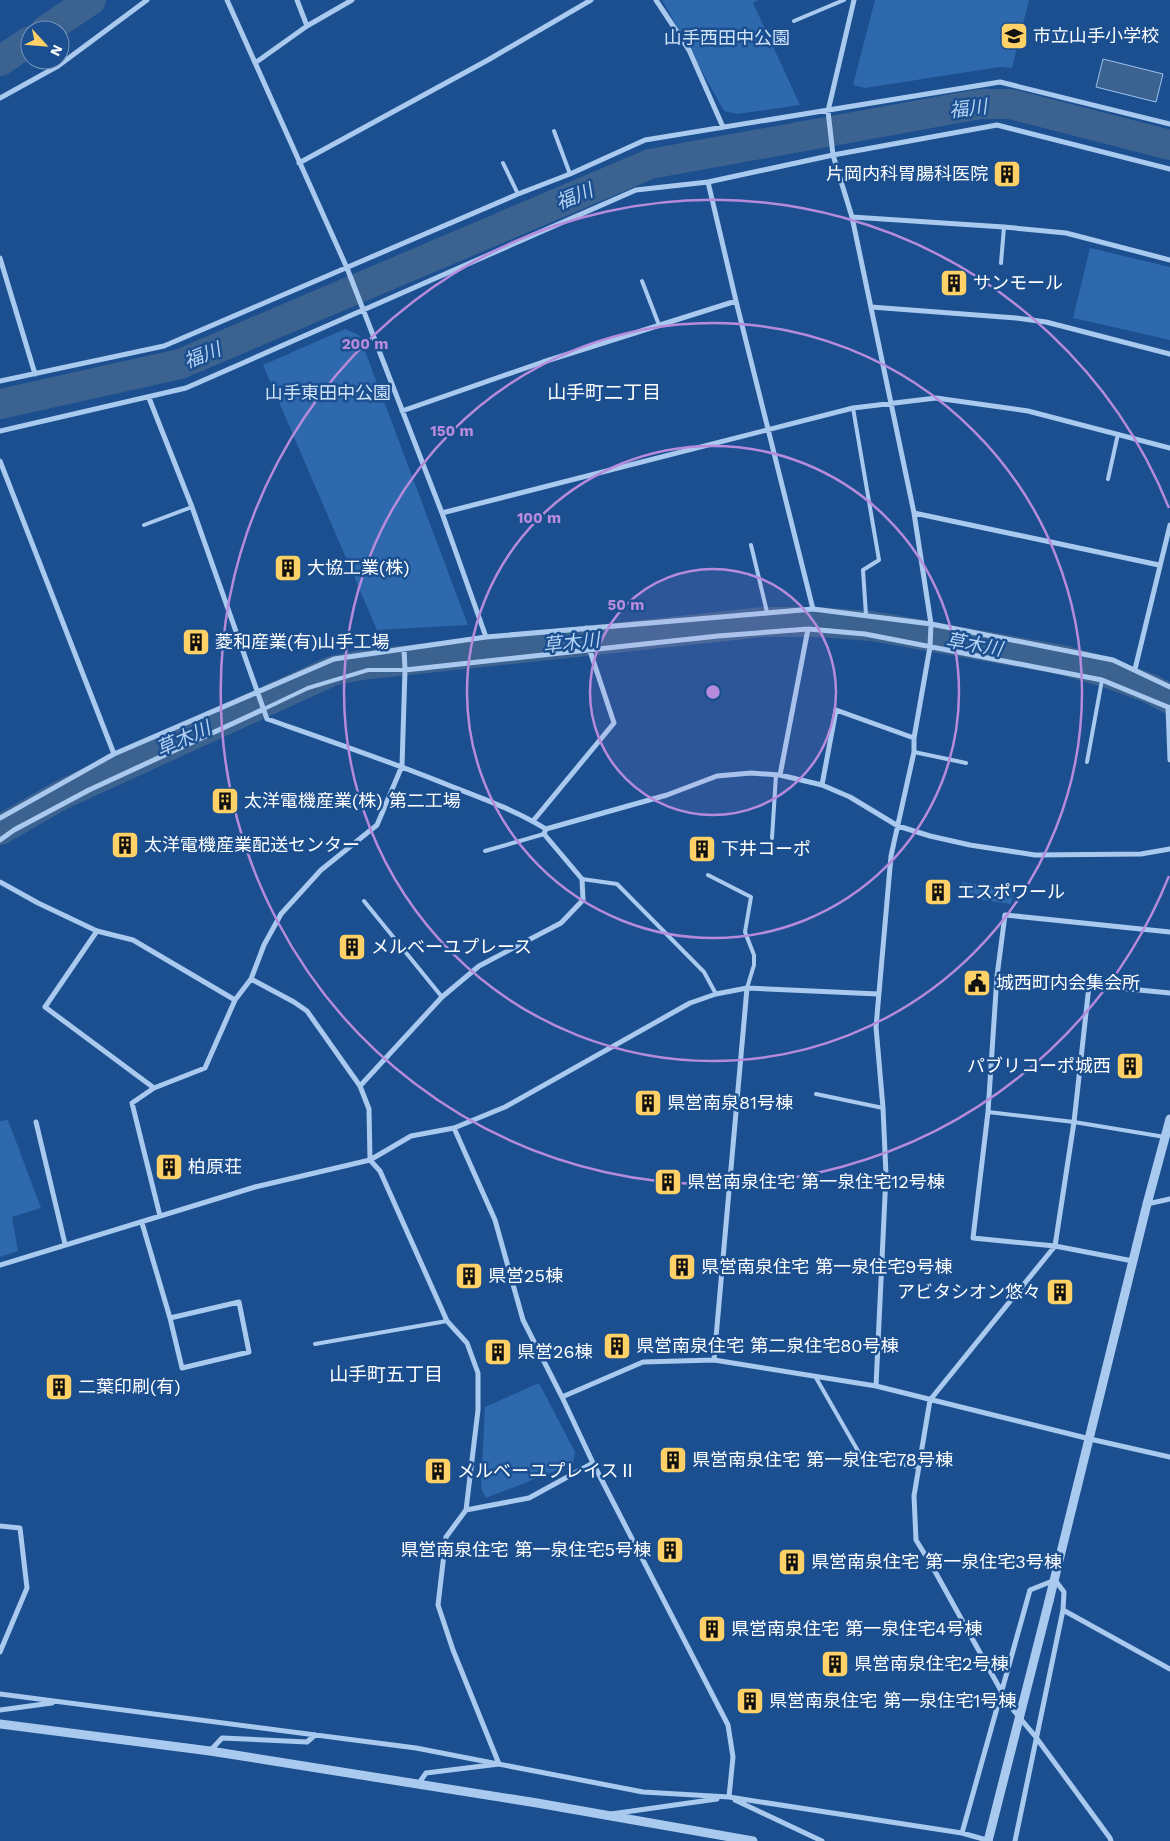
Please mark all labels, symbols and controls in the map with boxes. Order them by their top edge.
north arrow [20,20,70,70]
school or university icon: 市立山手小学校 [999,21,1029,51]
place label: 市立山手小学校 [1033,25,1159,46]
park label: 山手西田中公園 [664,27,790,48]
text: N [47,43,66,59]
water label: 福川 [948,95,990,122]
building icon: 片岡内科胃腸科医院 [992,159,1022,189]
place label: 片岡内科胃腸科医院 [826,163,988,184]
water label: 福川 [552,178,598,214]
building icon: サンモール [939,268,969,298]
place label: サンモール [973,272,1063,293]
text: 200 m [342,335,388,353]
water label: 福川 [180,337,226,373]
district label: 山手町二丁目 [547,381,661,404]
park label: 山手東田中公園 [265,382,391,403]
text: 150 m [430,422,474,440]
text: 100 m [517,509,561,527]
building icon: 大協工業(株) [273,553,303,583]
place label: 大協工業(株) [307,557,410,578]
text: 50 m [608,596,644,614]
building icon: 菱和産業(有)山手工場 [181,627,211,657]
water label: 草木川 [541,628,603,657]
water label: 草木川 [944,628,1006,661]
place label: 菱和産業(有)山手工場 [215,631,390,652]
centre of rings [704,683,722,701]
water label: 草木川 [152,716,216,761]
building icon: 太洋電機産業(株) 第二工場 [210,786,240,816]
place label: 太洋電機産業(株) 第二工場 [244,790,461,811]
building icon: 太洋電機産業配送センター [110,830,140,860]
place label: 太洋電機産業配送センター [144,834,360,855]
building icon: 下井コーポ [687,834,717,864]
place label: 下井コーポ [721,838,811,859]
building icon: エスポワール [923,877,953,907]
place label: エスポワール [957,881,1065,902]
building icon: メルベーユプレース [337,932,367,962]
place label: メルベーユプレース [371,936,532,957]
public building icon: 城西町内会集会所 [962,968,992,998]
place label: 城西町内会集会所 [996,972,1140,993]
building icon: パブリコーポ城西 [1115,1051,1145,1081]
place label: パブリコーポ城西 [967,1055,1111,1076]
building icon: 県営南泉81号棟 [633,1088,663,1118]
place label: 県営南泉81号棟 [667,1092,793,1113]
building icon: 柏原荘 [154,1152,184,1182]
place label: 柏原荘 [188,1156,242,1177]
building icon: 県営南泉住宅 第一泉住宅12号棟 [653,1167,683,1197]
place label: 県営南泉住宅 第一泉住宅12号棟 [687,1171,945,1192]
building icon: 県営南泉住宅 第一泉住宅9号棟 [667,1252,697,1282]
place label: 県営南泉住宅 第一泉住宅9号棟 [701,1256,952,1277]
building icon: 県営25棟 [454,1261,484,1291]
place label: 県営25棟 [488,1265,563,1286]
building icon: アビタシオン悠々 [1045,1277,1075,1307]
place label: アビタシオン悠々 [897,1281,1041,1302]
building icon: 県営南泉住宅 第二泉住宅80号棟 [602,1331,632,1361]
place label: 県営南泉住宅 第二泉住宅80号棟 [636,1335,898,1356]
building icon: 県営26棟 [483,1337,513,1367]
place label: 県営26棟 [517,1341,592,1362]
district label: 山手町五丁目 [329,1363,443,1386]
building icon: 二葉印刷(有) [44,1372,74,1402]
place label: 二葉印刷(有) [78,1376,181,1397]
building icon: 県営南泉住宅 第一泉住宅78号棟 [658,1445,688,1475]
place label: 県営南泉住宅 第一泉住宅78号棟 [692,1449,953,1470]
building icon: メルベーユプレイスⅡ [423,1456,453,1486]
place label: メルベーユプレイスⅡ [457,1460,636,1481]
building icon: 県営南泉住宅 第一泉住宅5号棟 [655,1535,685,1565]
place label: 県営南泉住宅 第一泉住宅5号棟 [400,1539,651,1560]
building icon: 県営南泉住宅 第一泉住宅3号棟 [777,1547,807,1577]
place label: 県営南泉住宅 第一泉住宅3号棟 [811,1551,1062,1572]
building icon: 県営南泉住宅 第一泉住宅4号棟 [697,1614,727,1644]
place label: 県営南泉住宅 第一泉住宅4号棟 [731,1618,982,1639]
building icon: 県営南泉住宅2号棟 [820,1649,850,1679]
place label: 県営南泉住宅2号棟 [854,1653,1009,1674]
building icon: 県営南泉住宅 第一泉住宅1号棟 [735,1686,765,1716]
place label: 県営南泉住宅 第一泉住宅1号棟 [769,1690,1016,1711]

